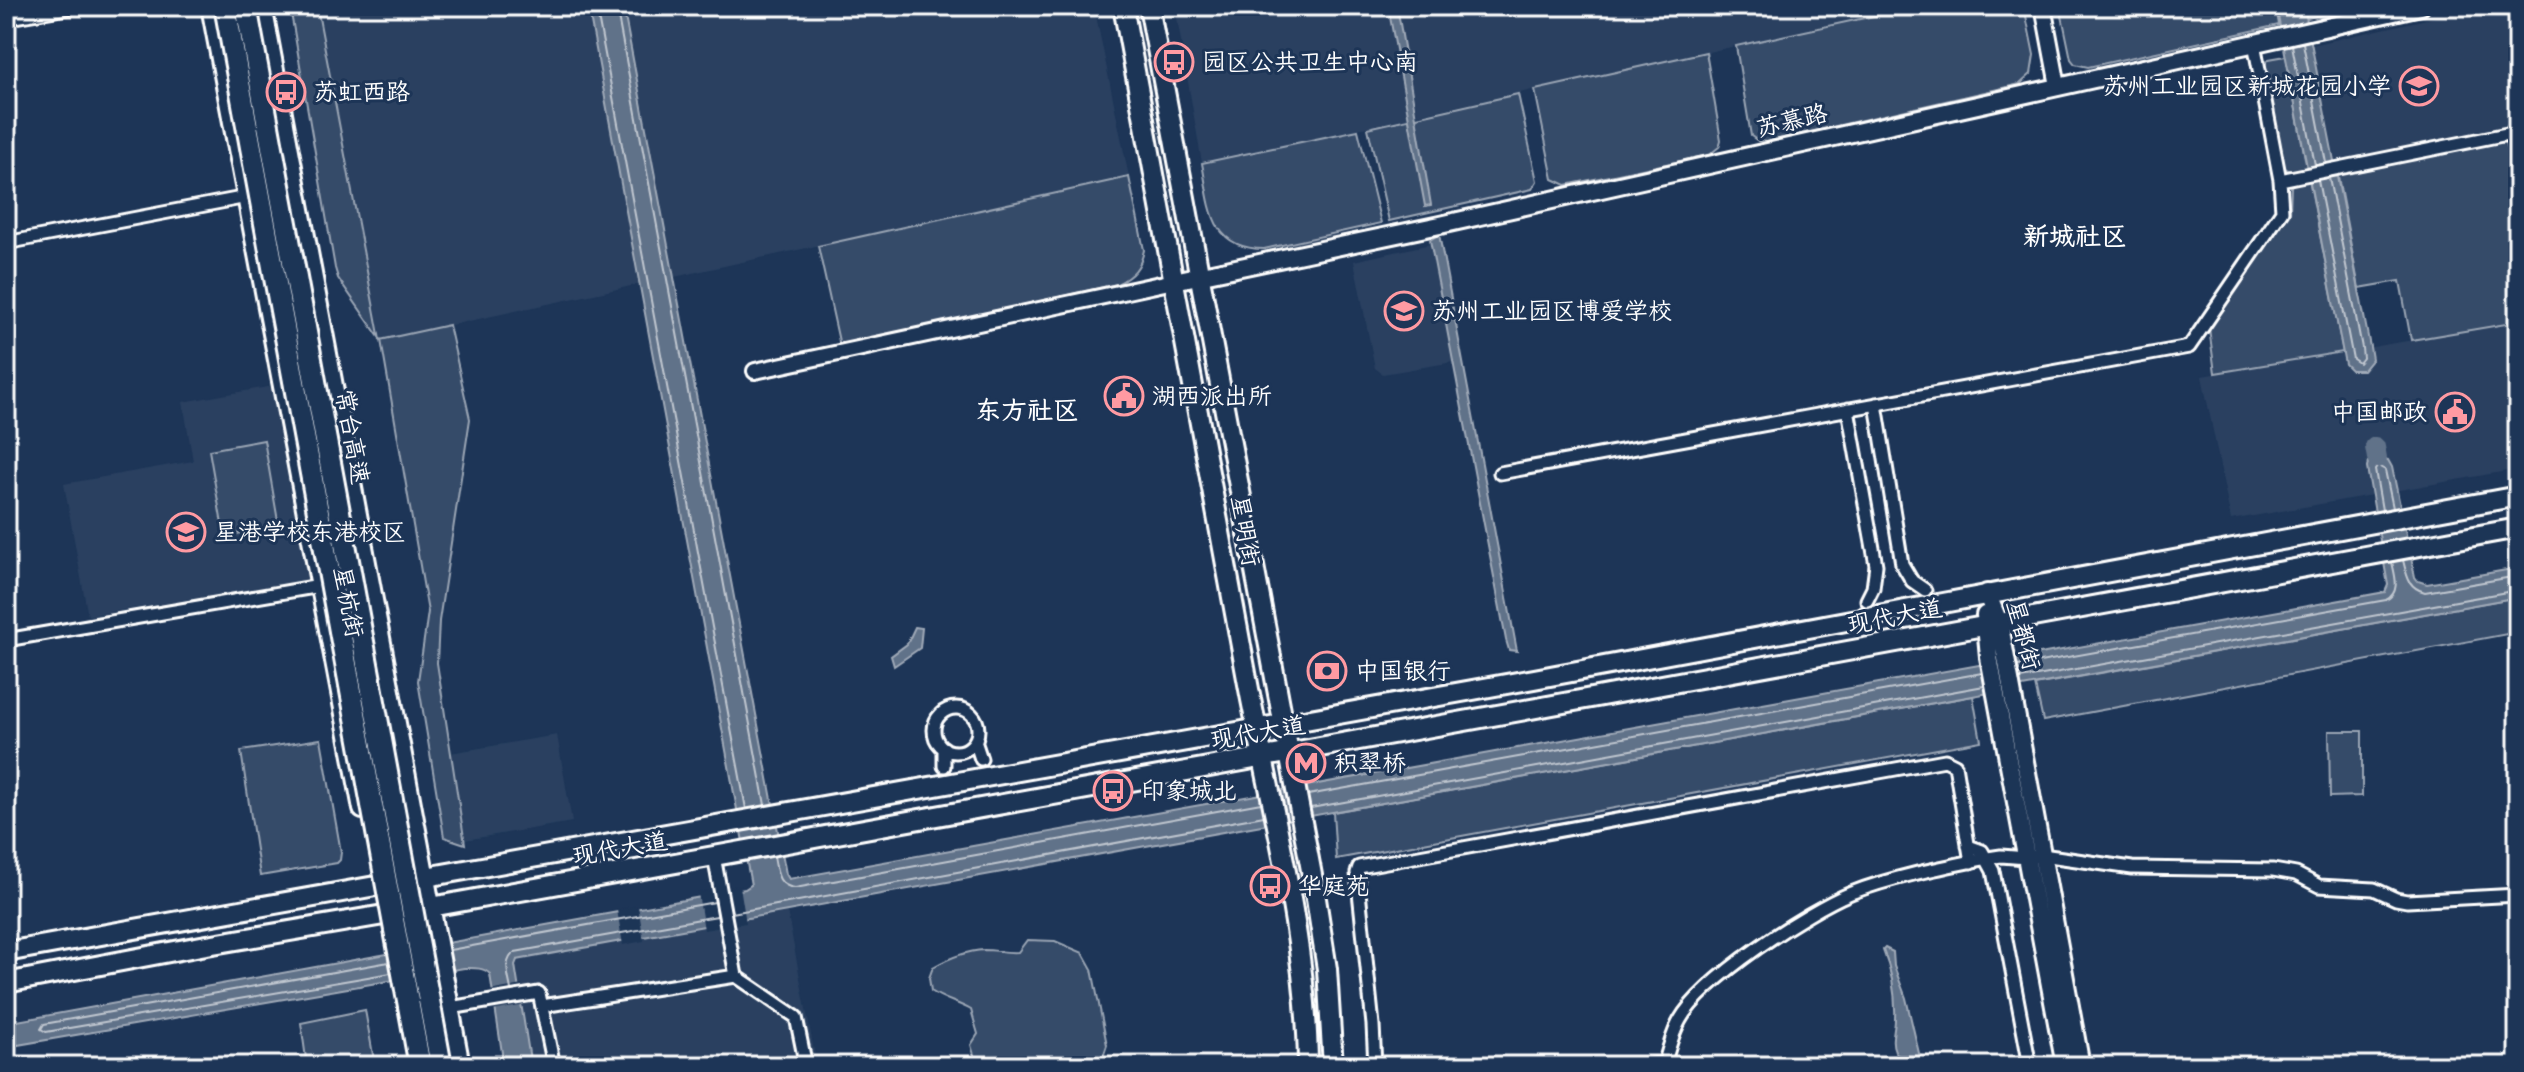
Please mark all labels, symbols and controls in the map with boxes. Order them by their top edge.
bus stop icon: 园区公共卫生中心南 [1153,41,1195,83]
place label: 园区公共卫生中心南 [1202,48,1418,77]
school or university icon: 苏州工业园区新城花园小学 [2398,65,2440,107]
bus stop icon: 苏虹西路 [265,71,307,113]
place label: 苏州工业园区新城花园小学 [2103,72,2391,101]
place label: 苏虹西路 [314,78,410,107]
street label: 苏慕路 [1754,99,1830,143]
district label: 新城社区 [2023,222,2127,253]
school or university icon: 苏州工业园区博爱学校 [1383,290,1425,332]
place label: 苏州工业园区博爱学校 [1432,297,1672,326]
public building icon: 湖西派出所 [1103,375,1145,417]
place label: 湖西派出所 [1152,382,1272,411]
street label: 常台高速 [329,387,375,487]
public building icon: 中国邮政 [2434,391,2476,433]
district label: 东方社区 [975,396,1079,427]
place label: 中国邮政 [2331,398,2427,427]
street label: 星明街 [1224,493,1266,569]
school or university icon: 星港学校东港校区 [165,511,207,553]
place label: 星港学校东港校区 [214,518,406,547]
street label: 星杭街 [327,564,369,640]
street label: 现代大道 [1845,594,1945,640]
street label: 星都街 [2000,596,2046,674]
bank icon: 中国银行 [1306,650,1348,692]
place label: 中国银行 [1355,657,1451,686]
street label: 现代大道 [1208,710,1308,756]
metro station icon: 积翠桥 [1285,742,1327,784]
place label: 积翠桥 [1334,749,1406,778]
bus stop icon: 印象城北 [1092,770,1134,812]
place label: 印象城北 [1141,777,1237,806]
street label: 现代大道 [570,826,670,872]
bus stop icon: 华庭苑 [1249,865,1291,907]
place label: 华庭苑 [1298,872,1370,901]

